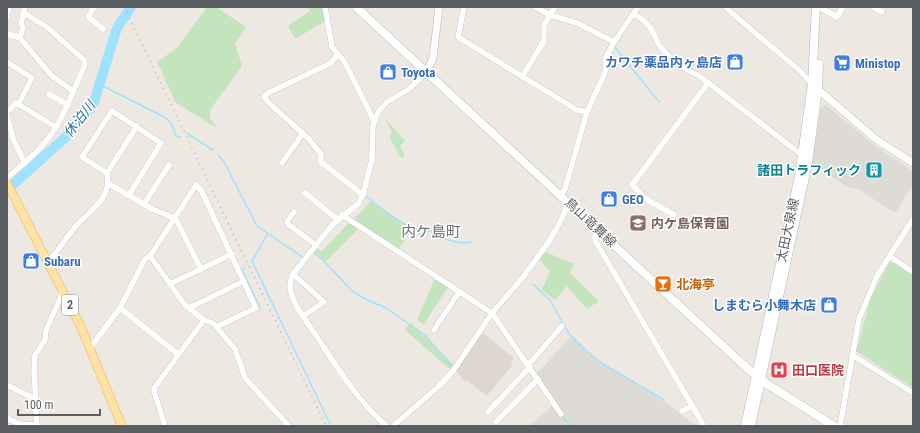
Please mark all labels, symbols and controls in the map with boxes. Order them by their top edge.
shop icon: カワチ薬品内ヶ島店 [725,52,745,72]
supermarket icon: Ministop [832,53,852,73]
place label: カワチ薬品内ヶ島店 [605,55,722,70]
place label: Ministop [855,56,900,71]
shop icon: Toyota [378,62,398,82]
place label: Toyota [401,65,435,80]
water label: 休泊川 [60,96,99,140]
building icon: 諸田トラフィック [864,160,884,180]
place label: 諸田トラフィック [757,163,861,178]
shop icon: GEO [599,189,619,209]
place label: GEO [622,192,644,207]
street label: 鳥山竜舞線 [562,195,620,250]
street label: 太田大泉線 [773,197,802,263]
school or university icon: 内ケ島保育園 [628,213,648,233]
place label: 内ケ島保育園 [651,216,729,231]
district label: 内ケ島町 [401,223,461,241]
shop icon: Subaru [21,251,41,271]
place label: Subaru [44,254,81,269]
bar icon: 北海亭 [653,274,673,294]
place label: 北海亭 [676,277,715,292]
road number: 2 [62,295,78,315]
shop icon: しまむら小舞木店 [819,295,839,315]
place label: しまむら小舞木店 [712,298,816,313]
hospital icon: 田口医院 [769,360,789,380]
place label: 田口医院 [792,363,844,378]
scale bar [18,391,100,417]
text: 100 m [24,398,54,412]

